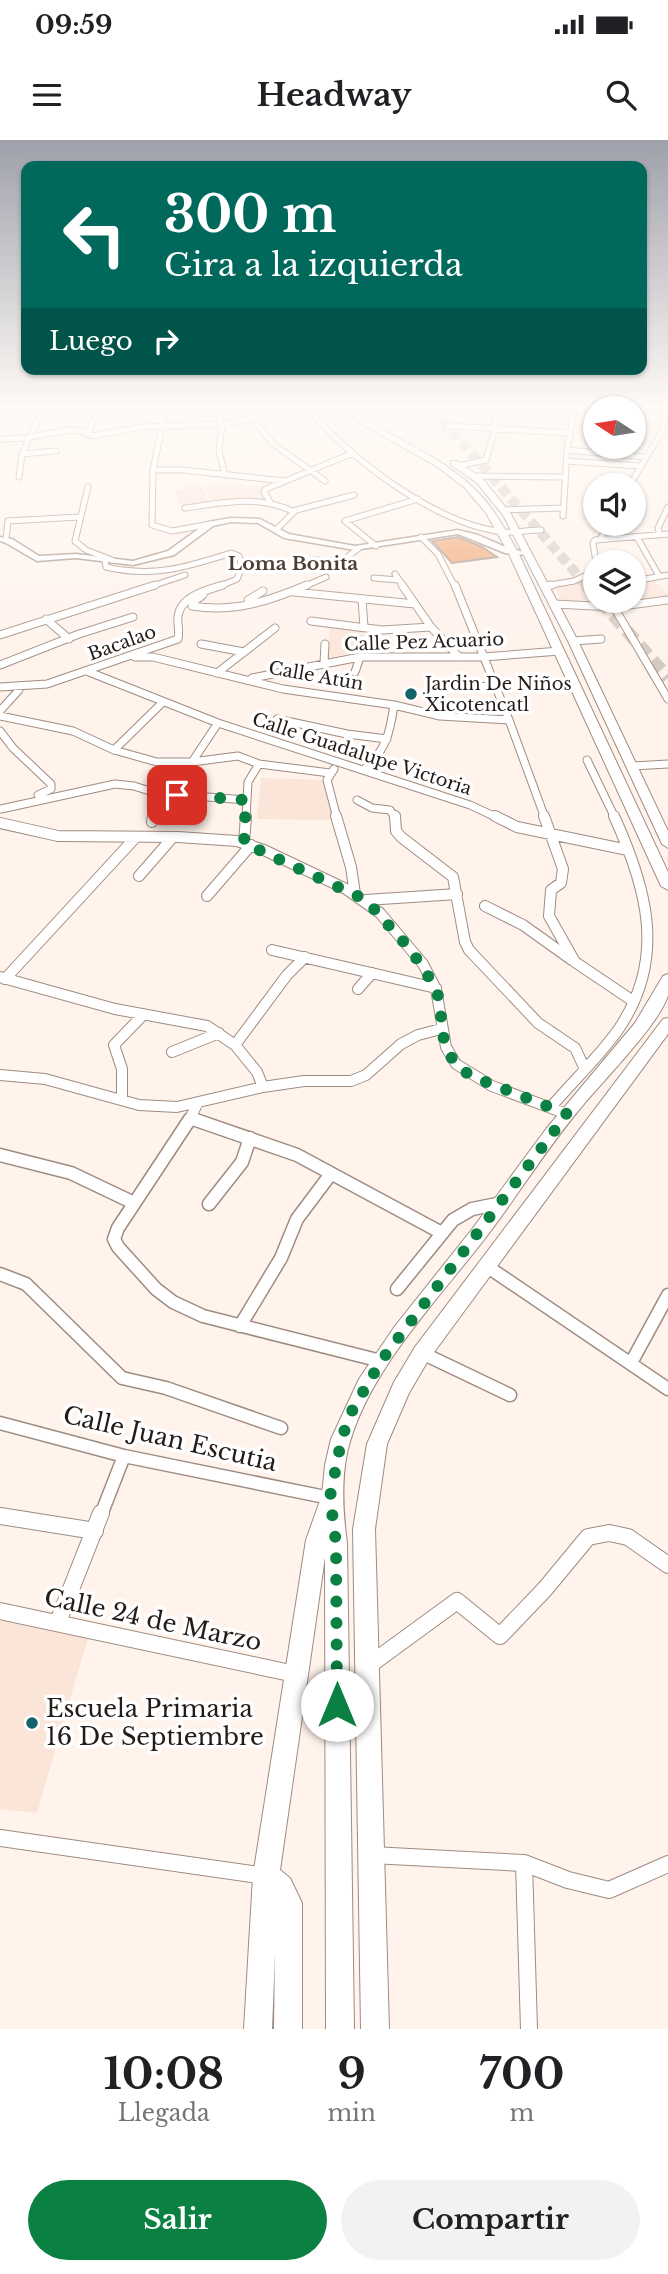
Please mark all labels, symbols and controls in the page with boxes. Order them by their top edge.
text: 09:59 [35,9,113,41]
text: Headway [257,75,411,115]
icon: menu [28,76,66,114]
icon: search [602,76,640,114]
text: 300 m [164,184,336,245]
icon: left [49,189,140,280]
text: Gira a la izquierda [164,245,463,285]
icon: right [147,322,185,360]
text: Luego [49,325,133,357]
north arrow [583,396,646,458]
map controls [583,396,646,613]
button: sound [583,473,646,536]
button: layers [583,550,646,613]
district label: Loma Bonita [228,552,358,575]
street label: Bacalao [85,621,159,665]
street label: Calle Pez Acuario [344,628,504,656]
street label: Calle Atún [267,657,365,695]
place label: Jardin De Niños Xicotencatl [423,673,572,716]
marker: Jardin De Niños Xicotencatl [403,686,419,702]
street label: Calle Guadalupe Victoria [250,708,474,800]
pin [147,765,207,825]
icon: arrive [158,776,196,814]
street label: Calle Juan Escutia [60,1400,280,1477]
street label: Calle 24 de Marzo [42,1582,264,1657]
position arrow [300,1668,374,1742]
place label: Escuela Primaria 16 De Septiembre [46,1694,264,1751]
marker: Escuela Primaria 16 De Septiembre [24,1715,40,1731]
text: 10:08 [104,2048,224,2100]
text: 9 [337,2048,366,2100]
text: 700 [479,2048,564,2100]
text: Llegada [118,2099,210,2127]
text: min [327,2099,376,2127]
text: m [510,2099,534,2127]
button: Salir [28,2180,327,2260]
button: Compartir [341,2180,640,2260]

